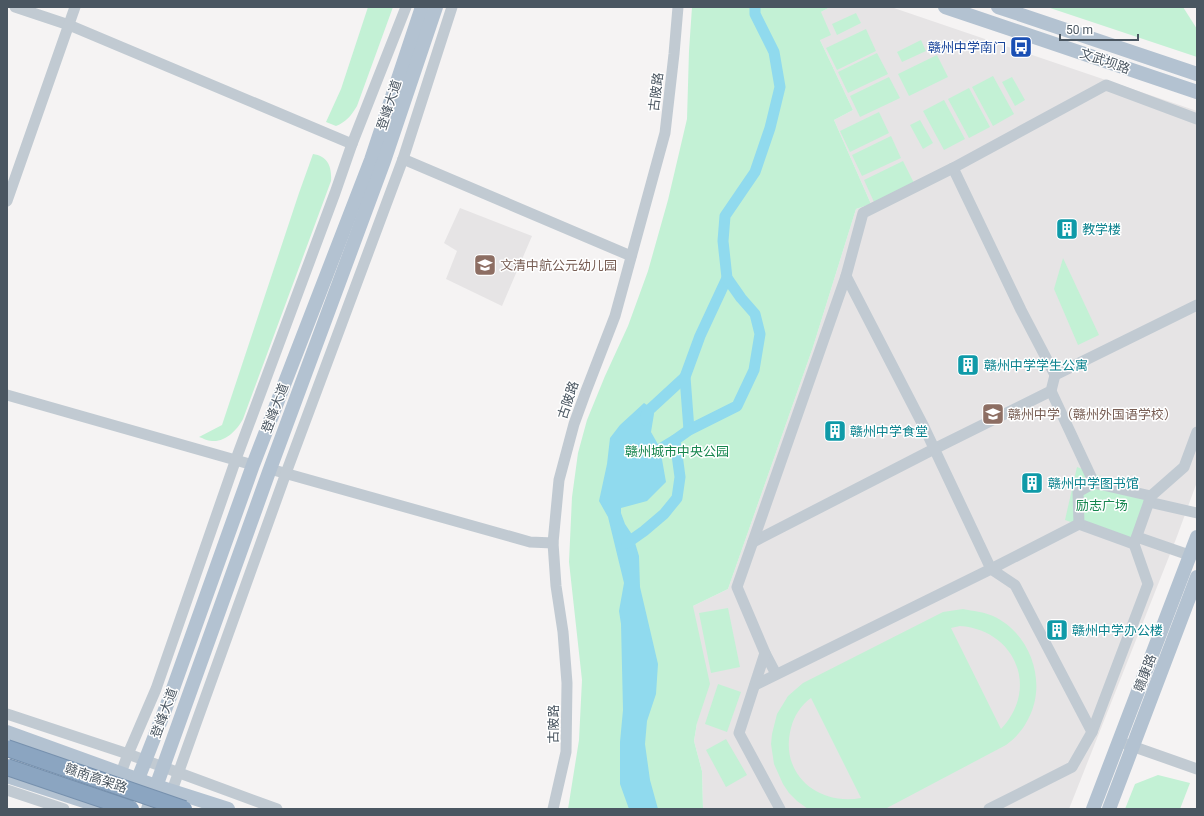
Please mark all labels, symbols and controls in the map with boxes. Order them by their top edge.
scale bar [1060,16,1138,42]
text: 50 m [1066,23,1093,37]
bus stop icon: 赣州中学南门 [1008,34,1034,60]
place label: 赣州中学南门 [928,40,1006,55]
street label: 文武坝路 [1078,45,1132,77]
street label: 古陂路 [646,72,666,112]
street label: 登峰大道 [374,78,404,132]
building icon: 教学楼 [1054,216,1080,242]
place label: 教学楼 [1082,222,1121,237]
school or university icon: 文清中航公元幼儿园 [472,252,498,278]
place label: 文清中航公元幼儿园 [500,258,617,273]
building icon: 赣州中学学生公寓 [955,352,981,378]
place label: 赣州中学学生公寓 [984,358,1088,373]
street label: 古陂路 [555,379,581,421]
street label: 登峰大道 [259,381,291,435]
school or university icon: 赣州中学（赣州外国语学校） [980,401,1006,427]
place label: 赣州中学（赣州外国语学校） [1008,407,1177,422]
building icon: 赣州中学食堂 [822,418,848,444]
place label: 赣州中学食堂 [850,424,928,439]
park label: 赣州城市中央公园 [625,444,729,459]
building icon: 赣州中学图书馆 [1019,470,1045,496]
place label: 赣州中学图书馆 [1048,476,1139,491]
park label: 励志广场 [1076,498,1128,513]
building icon: 赣州中学办公楼 [1044,617,1070,643]
place label: 赣州中学办公楼 [1072,623,1163,638]
street label: 赣康路 [1131,652,1159,694]
street label: 登峰大道 [148,686,180,740]
street label: 古陂路 [546,704,561,744]
street label: 赣南高架路 [63,760,129,796]

